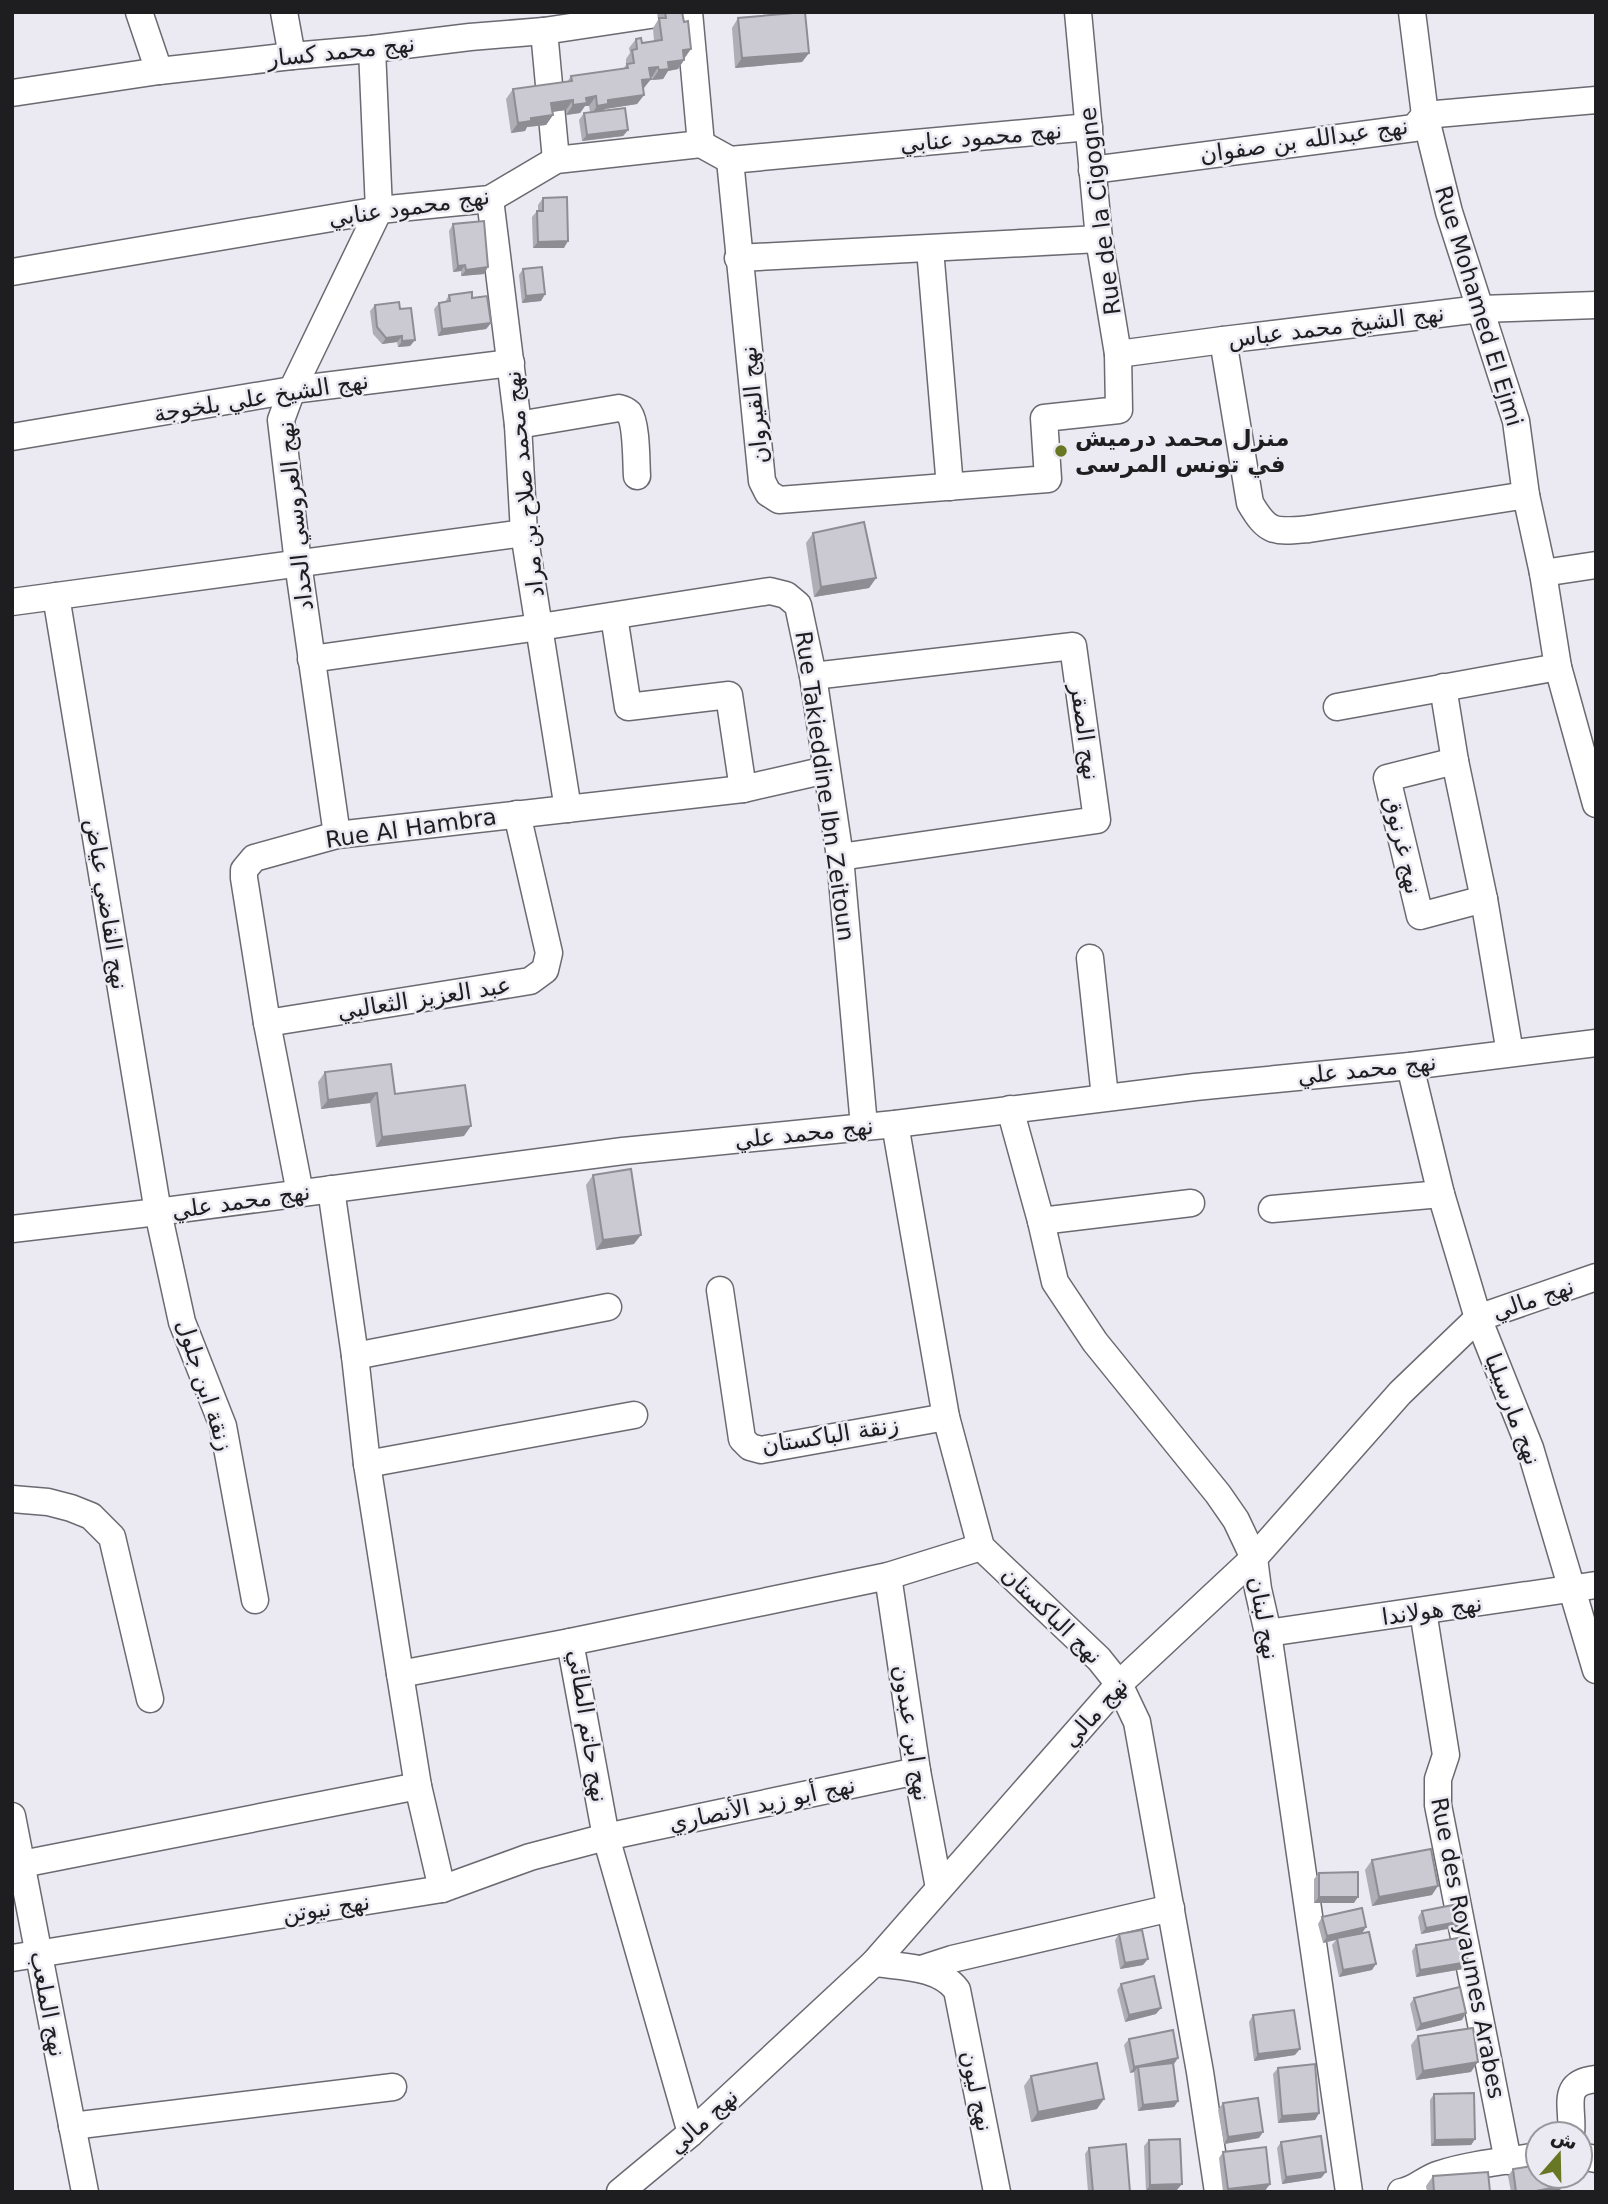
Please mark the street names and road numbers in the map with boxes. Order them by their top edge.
street label: نهج محمد كسار [265,30,416,73]
street label: Rue de la Cigogne [1074,106,1126,316]
street label: نهج عبدالله بن صفوان [1198,113,1410,168]
street label: نهج محمود عنابي [899,117,1063,158]
street label: نهج محمود عنابي [327,183,491,232]
street label: Rue Mohamed El Ejmi [1430,183,1528,429]
street label: نهج الشيخ محمد عباس [1226,300,1446,353]
street label: نهج القيروان [735,345,774,465]
street label: نهج الشيخ علي بلخوجة [152,367,371,428]
street label: نهج محمد صلاح بن مراد [499,370,550,598]
street label: نهج العروسي الحداد [272,420,319,612]
street label: Rue Takieddine Ibn Zeitoun [790,629,860,943]
street label: نهج الصقر [1064,681,1105,782]
street label: نهج غرنوق [1378,793,1427,897]
street label: Rue Al Hambra [324,803,498,853]
street label: نهج القاضي عياض [80,817,133,991]
street label: عبد العزيز الثعالبي [335,971,513,1026]
street label: نهج محمد علي [1296,1049,1438,1090]
street label: نهج محمد علي [733,1113,875,1154]
street label: نهج محمد علي [170,1178,312,1225]
street label: نهج مالي [1489,1273,1578,1326]
street label: زنقة ابن جلول [171,1316,239,1454]
street label: نهج مارسيليا [1479,1350,1546,1469]
street label: زنقة الباكستان [760,1411,901,1460]
street label: نهج الباكستان [996,1561,1107,1670]
street label: نهج لبنان [1243,1574,1284,1662]
street label: نهج هولاندا [1380,1590,1484,1631]
street label: نهج حاتم الطائي [562,1648,613,1804]
street label: نهج ابن عبدون [887,1663,936,1803]
street label: نهج مالي [1057,1672,1134,1753]
street label: نهج أبو زيد الأنصاري [666,1770,858,1837]
street label: Rue des Royaumes Arabes [1426,1795,1510,2101]
street label: نهج نيوتن [280,1888,372,1929]
street label: نهج الملعب [24,1949,71,2059]
street label: نهج ليون [955,2048,998,2134]
street label: نهج مالي [663,2083,744,2160]

